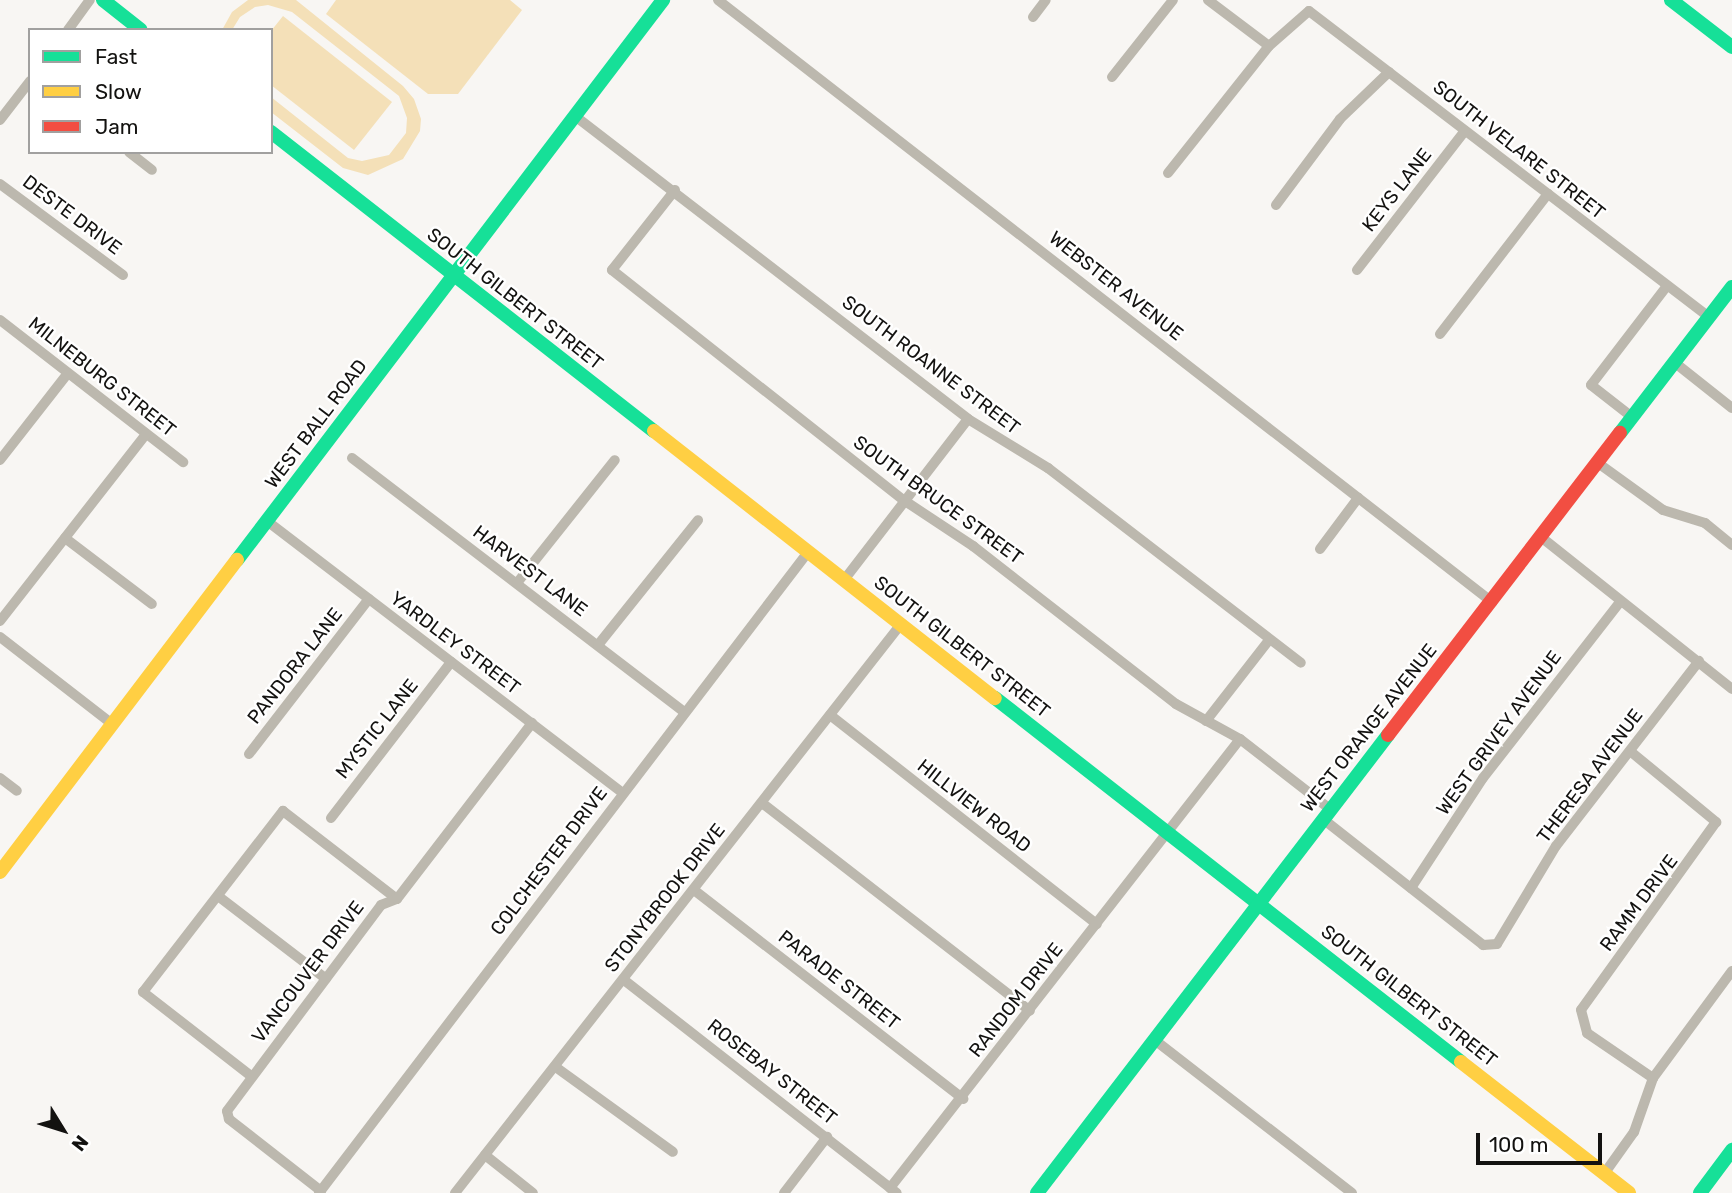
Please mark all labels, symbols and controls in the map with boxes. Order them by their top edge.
legend [28,28,273,154]
text: Fast [95,44,137,69]
street label: SOUTH VELARE STREET [1428,76,1610,224]
text: Slow [95,79,142,104]
text: Jam [95,114,139,139]
street label: KEYS LANE [1357,144,1437,236]
street label: DESTE DRIVE [18,170,126,260]
street label: SOUTH GILBERT STREET [422,223,608,375]
street label: WEBSTER AVENUE [1044,226,1188,346]
street label: SOUTH ROANNE STREET [838,291,1024,439]
street label: MILNEBURG STREET [24,312,180,442]
street label: WEST BALL ROAD [260,355,372,493]
street label: SOUTH BRUCE STREET [849,431,1027,569]
street label: HARVEST LANE [468,520,592,622]
street label: SOUTH GILBERT STREET [869,571,1055,723]
street label: YARDLEY STREET [385,587,525,699]
street label: PANDORA LANE [243,603,347,729]
street label: WEST ORANGE AVENUE [1296,639,1442,817]
street label: WEST GRIVEY AVENUE [1431,646,1567,820]
street label: MYSTIC LANE [331,675,423,783]
street label: THERESA AVENUE [1532,704,1648,848]
street label: HILLVIEW ROAD [913,754,1035,858]
street label: COLCHESTER DRIVE [486,782,612,940]
street label: STONYBROOK DRIVE [600,819,730,977]
street label: RAMM DRIVE [1595,850,1683,956]
street label: VANCOUVER DRIVE [247,896,369,1048]
street label: SOUTH GILBERT STREET [1316,920,1502,1072]
street label: PARADE STREET [774,926,904,1034]
street label: RANDOM DRIVE [964,938,1068,1062]
street label: ROSEBAY STREET [702,1014,842,1130]
north arrow [28,1095,98,1165]
scale bar [1480,1120,1606,1164]
text: N [67,1131,93,1156]
text: 100 m [1489,1132,1548,1157]

